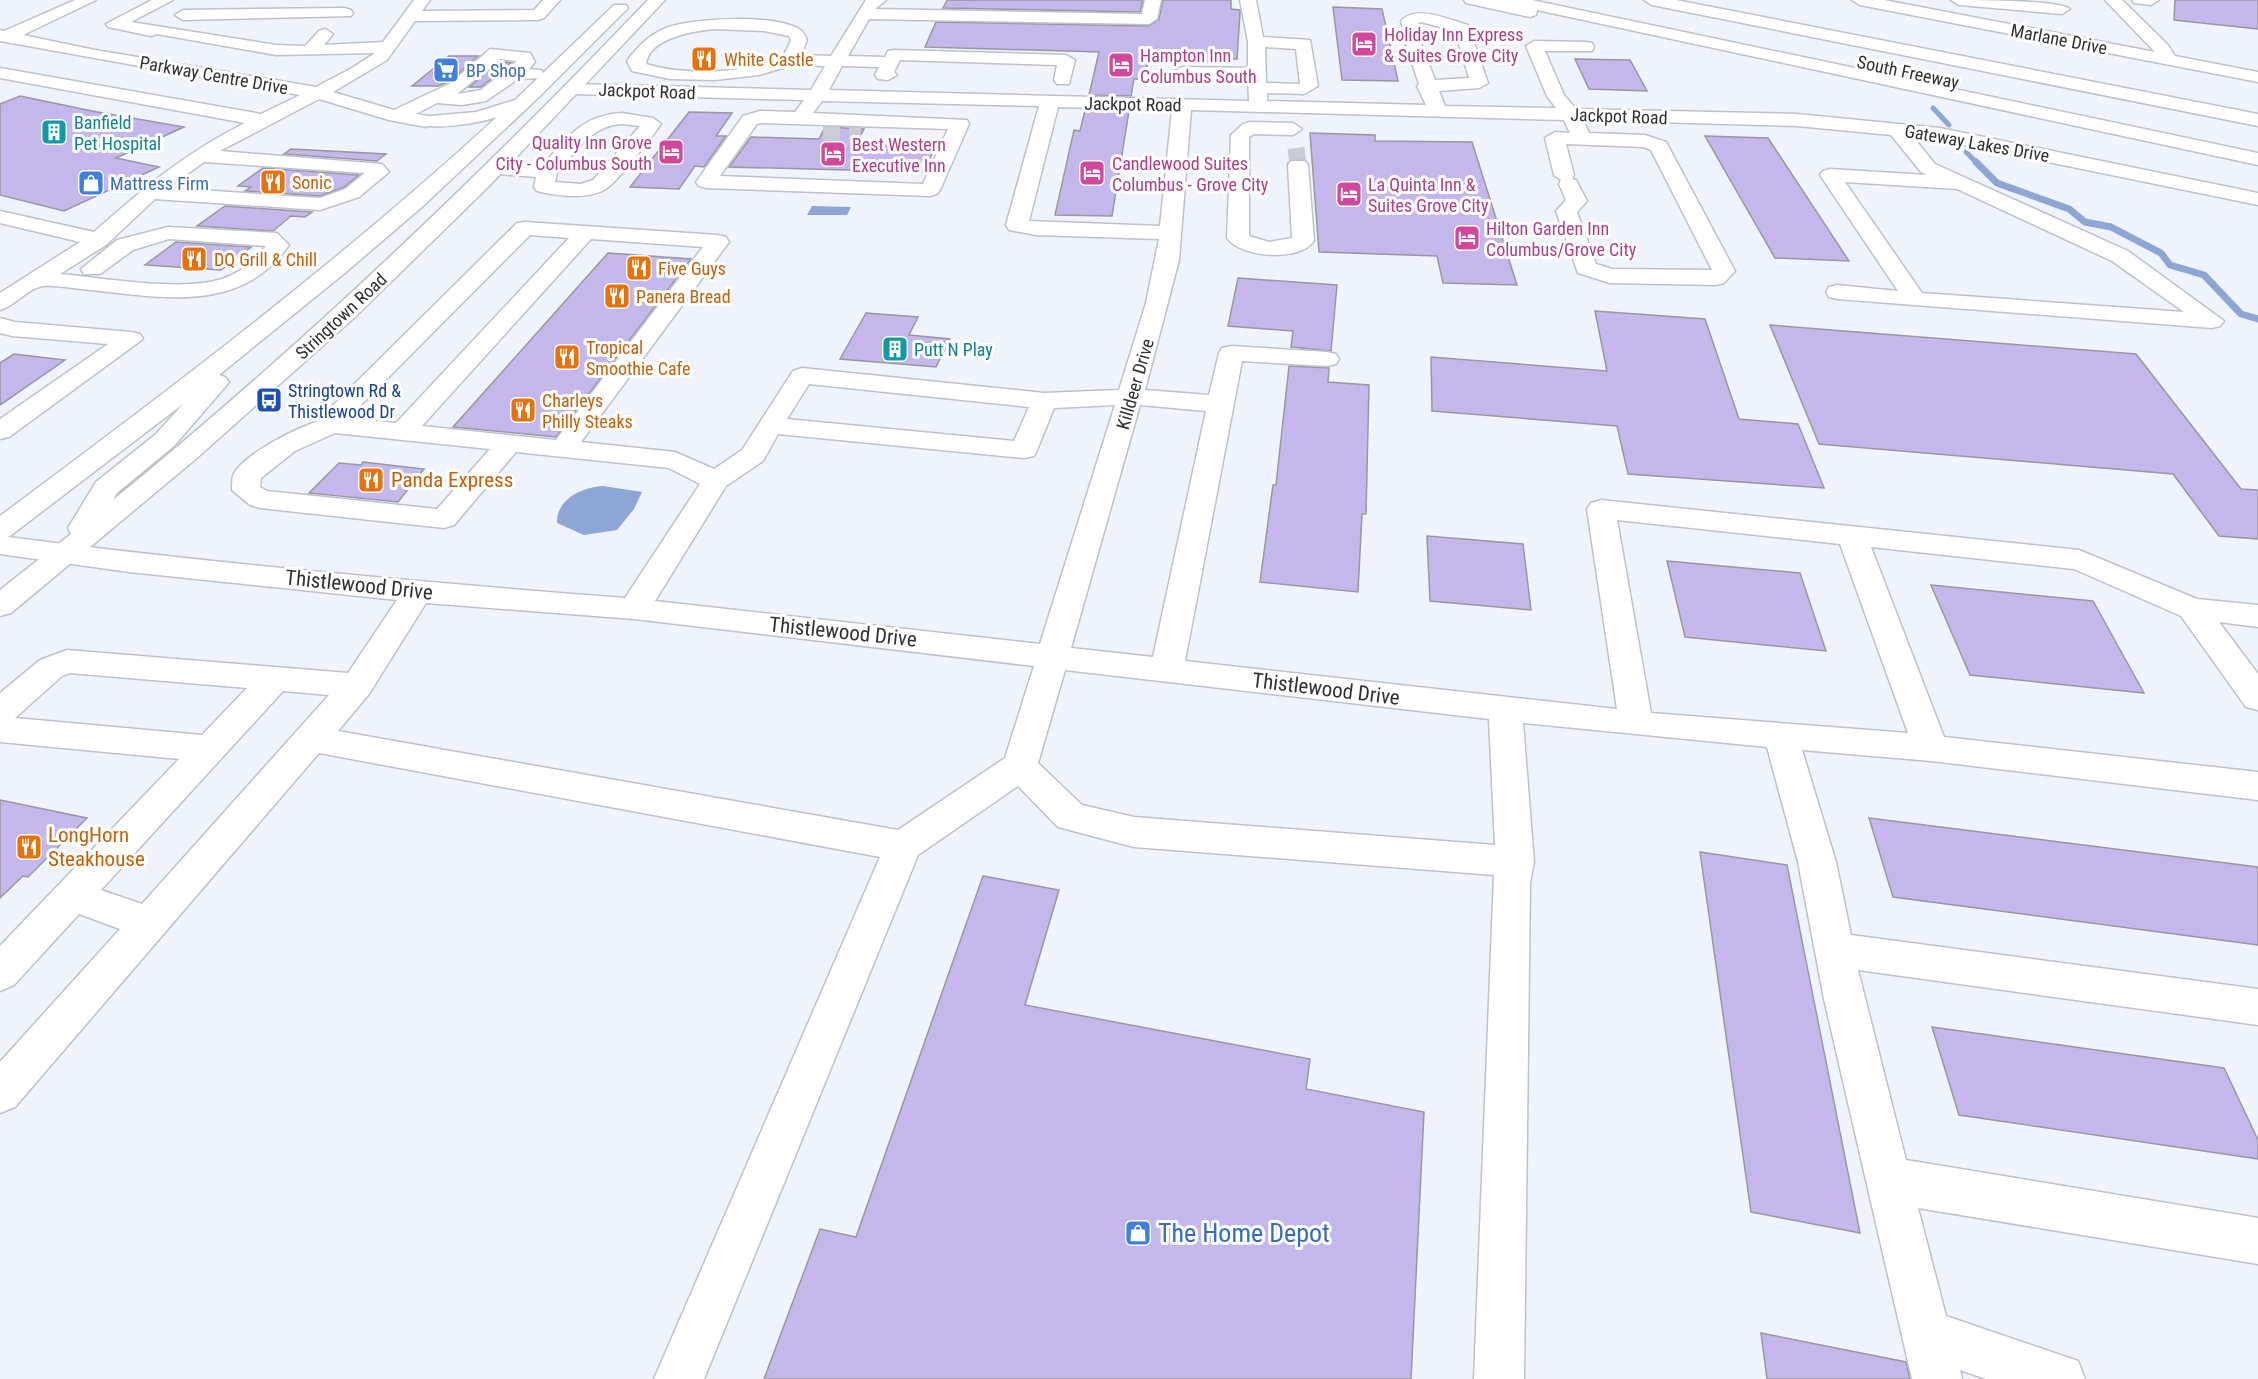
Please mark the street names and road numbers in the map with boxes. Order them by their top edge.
street label: Marlane Drive [2009,19,2109,59]
street label: South Freeway [1855,51,1961,93]
street label: Parkway Centre Drive [138,52,290,98]
street label: Jackpot Road [598,79,696,103]
street label: Jackpot Road [1084,93,1182,115]
street label: Jackpot Road [1570,104,1668,128]
street label: Gateway Lakes Drive [1903,120,2051,166]
street label: Stringtown Road [291,269,391,363]
street label: Killdeer Drive [1112,336,1158,432]
street label: Thistlewood Drive [284,565,434,605]
street label: Thistlewood Drive [768,612,918,652]
street label: Thistlewood Drive [1251,668,1401,710]

